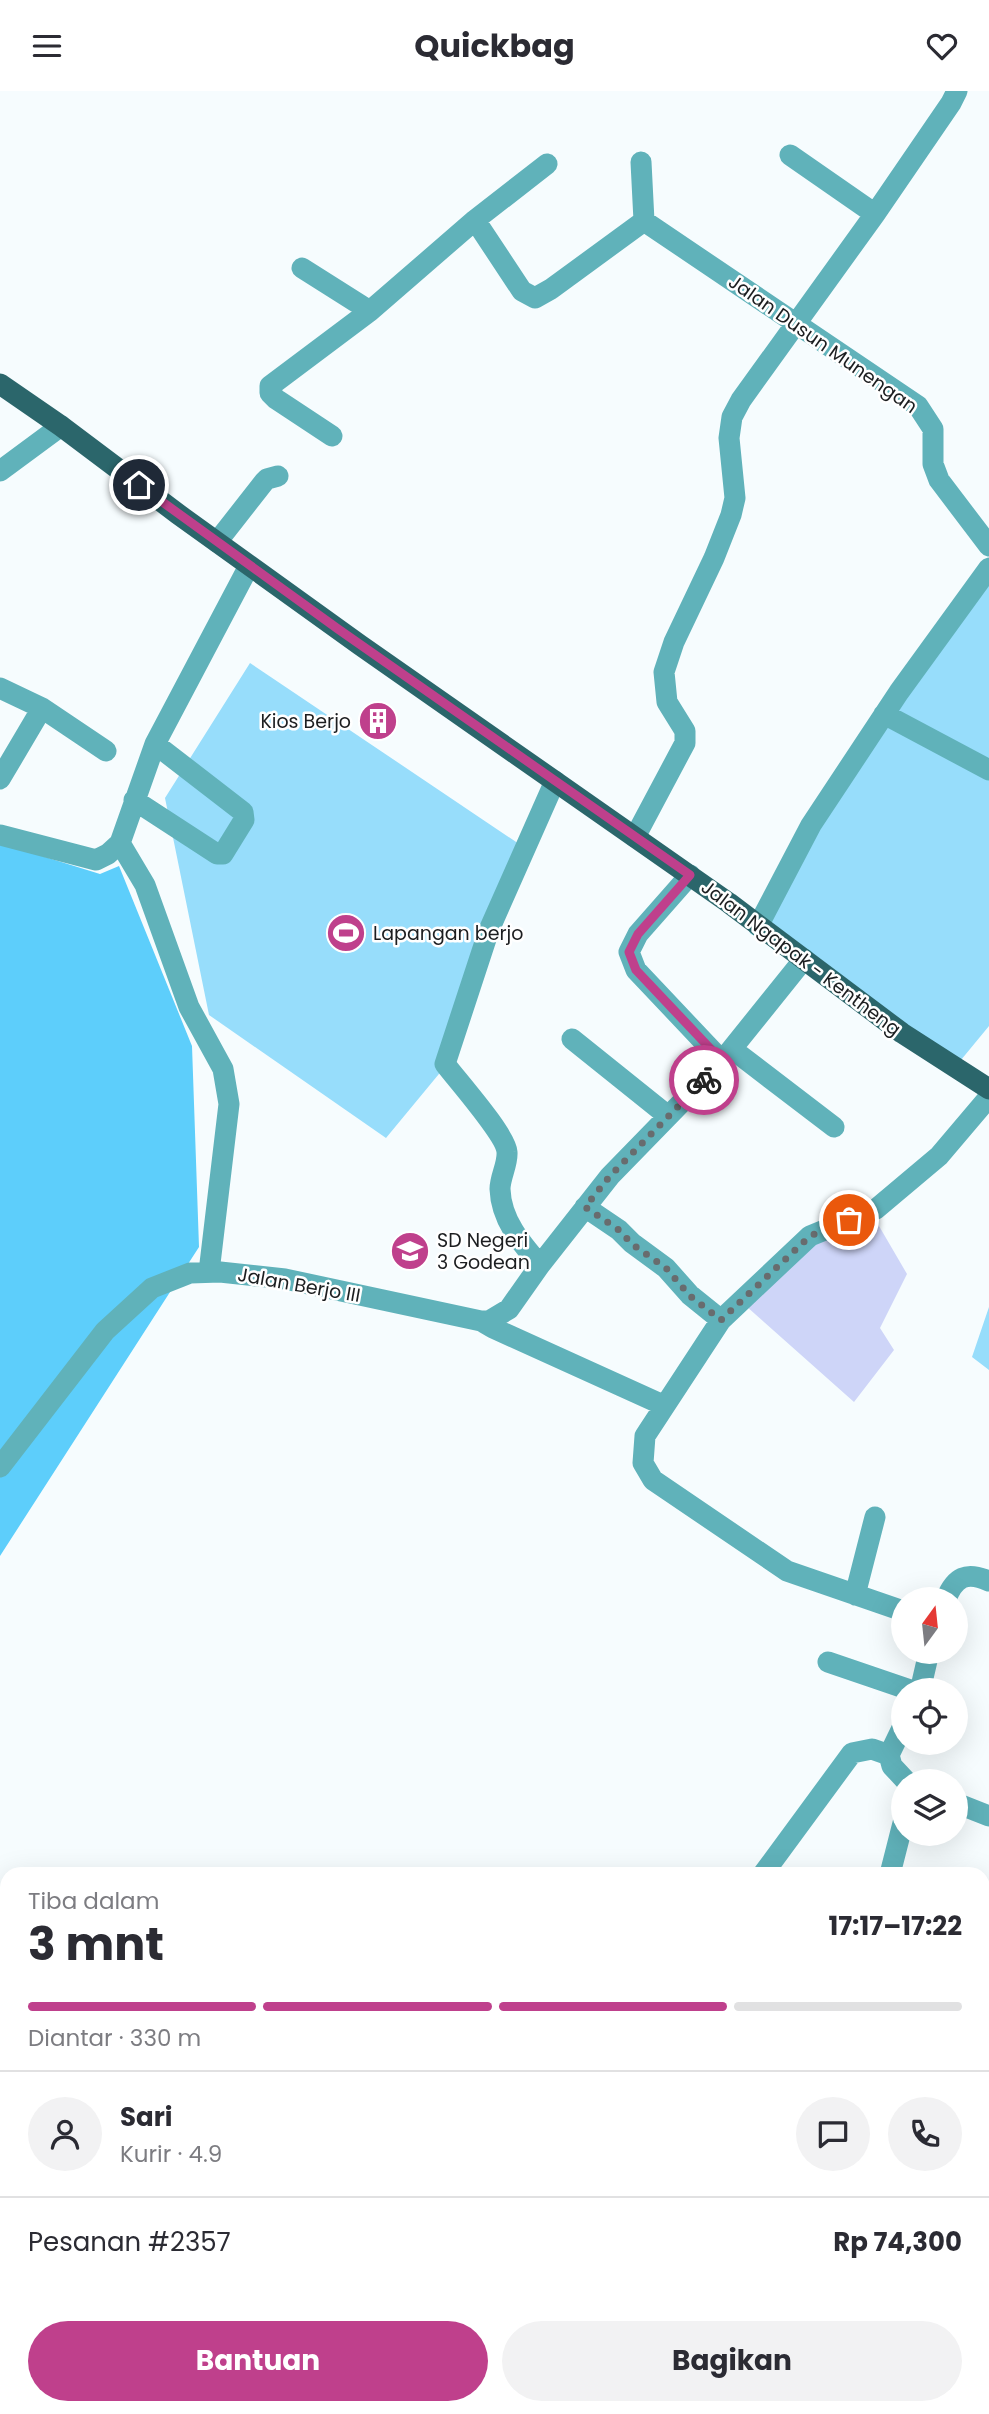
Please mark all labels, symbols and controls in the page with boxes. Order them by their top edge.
text: Quickbag [414,23,575,68]
icon: menu [28,27,66,65]
icon: heart [923,27,961,65]
street label: Jalan Dusun Munengan [723,268,923,420]
pin [109,455,169,515]
icon: home [120,466,158,504]
building icon: Kios Berjo [357,700,399,742]
place label: Kios Berjo [260,708,351,735]
street label: Jalan Ngapak - Kentheng [695,874,907,1042]
sports icon: Lapangan berjo [325,912,367,954]
place label: Lapangan berjo [373,920,523,947]
courier [669,1045,739,1115]
icon: bike [685,1061,723,1099]
pin [819,1190,879,1250]
icon: bag [830,1201,868,1239]
place label: SD Negeri 3 Godean [437,1227,530,1276]
school or university icon: SD Negeri 3 Godean [389,1230,431,1272]
street label: Jalan Berjo III [236,1261,362,1309]
north arrow [891,1587,968,1664]
map controls [891,1587,968,1846]
button: locate [891,1678,968,1755]
button: layers [891,1769,968,1846]
text: Tiba dalam [28,1885,159,1917]
text: 17:17–17:22 [828,1908,962,1944]
text: 3 mnt [28,1912,164,1976]
text: Diantar · 330 m [28,2022,201,2054]
button: person [28,2097,102,2171]
button: chat [796,2097,870,2171]
button: phone [888,2097,962,2171]
text: Sari [120,2099,172,2135]
text: Kurir · 4.9 [120,2138,222,2170]
text: Pesanan #2357 [28,2224,231,2260]
text: Rp 74,300 [833,2224,962,2260]
button: Bantuan [28,2321,488,2401]
button: Bagikan [502,2321,962,2401]

